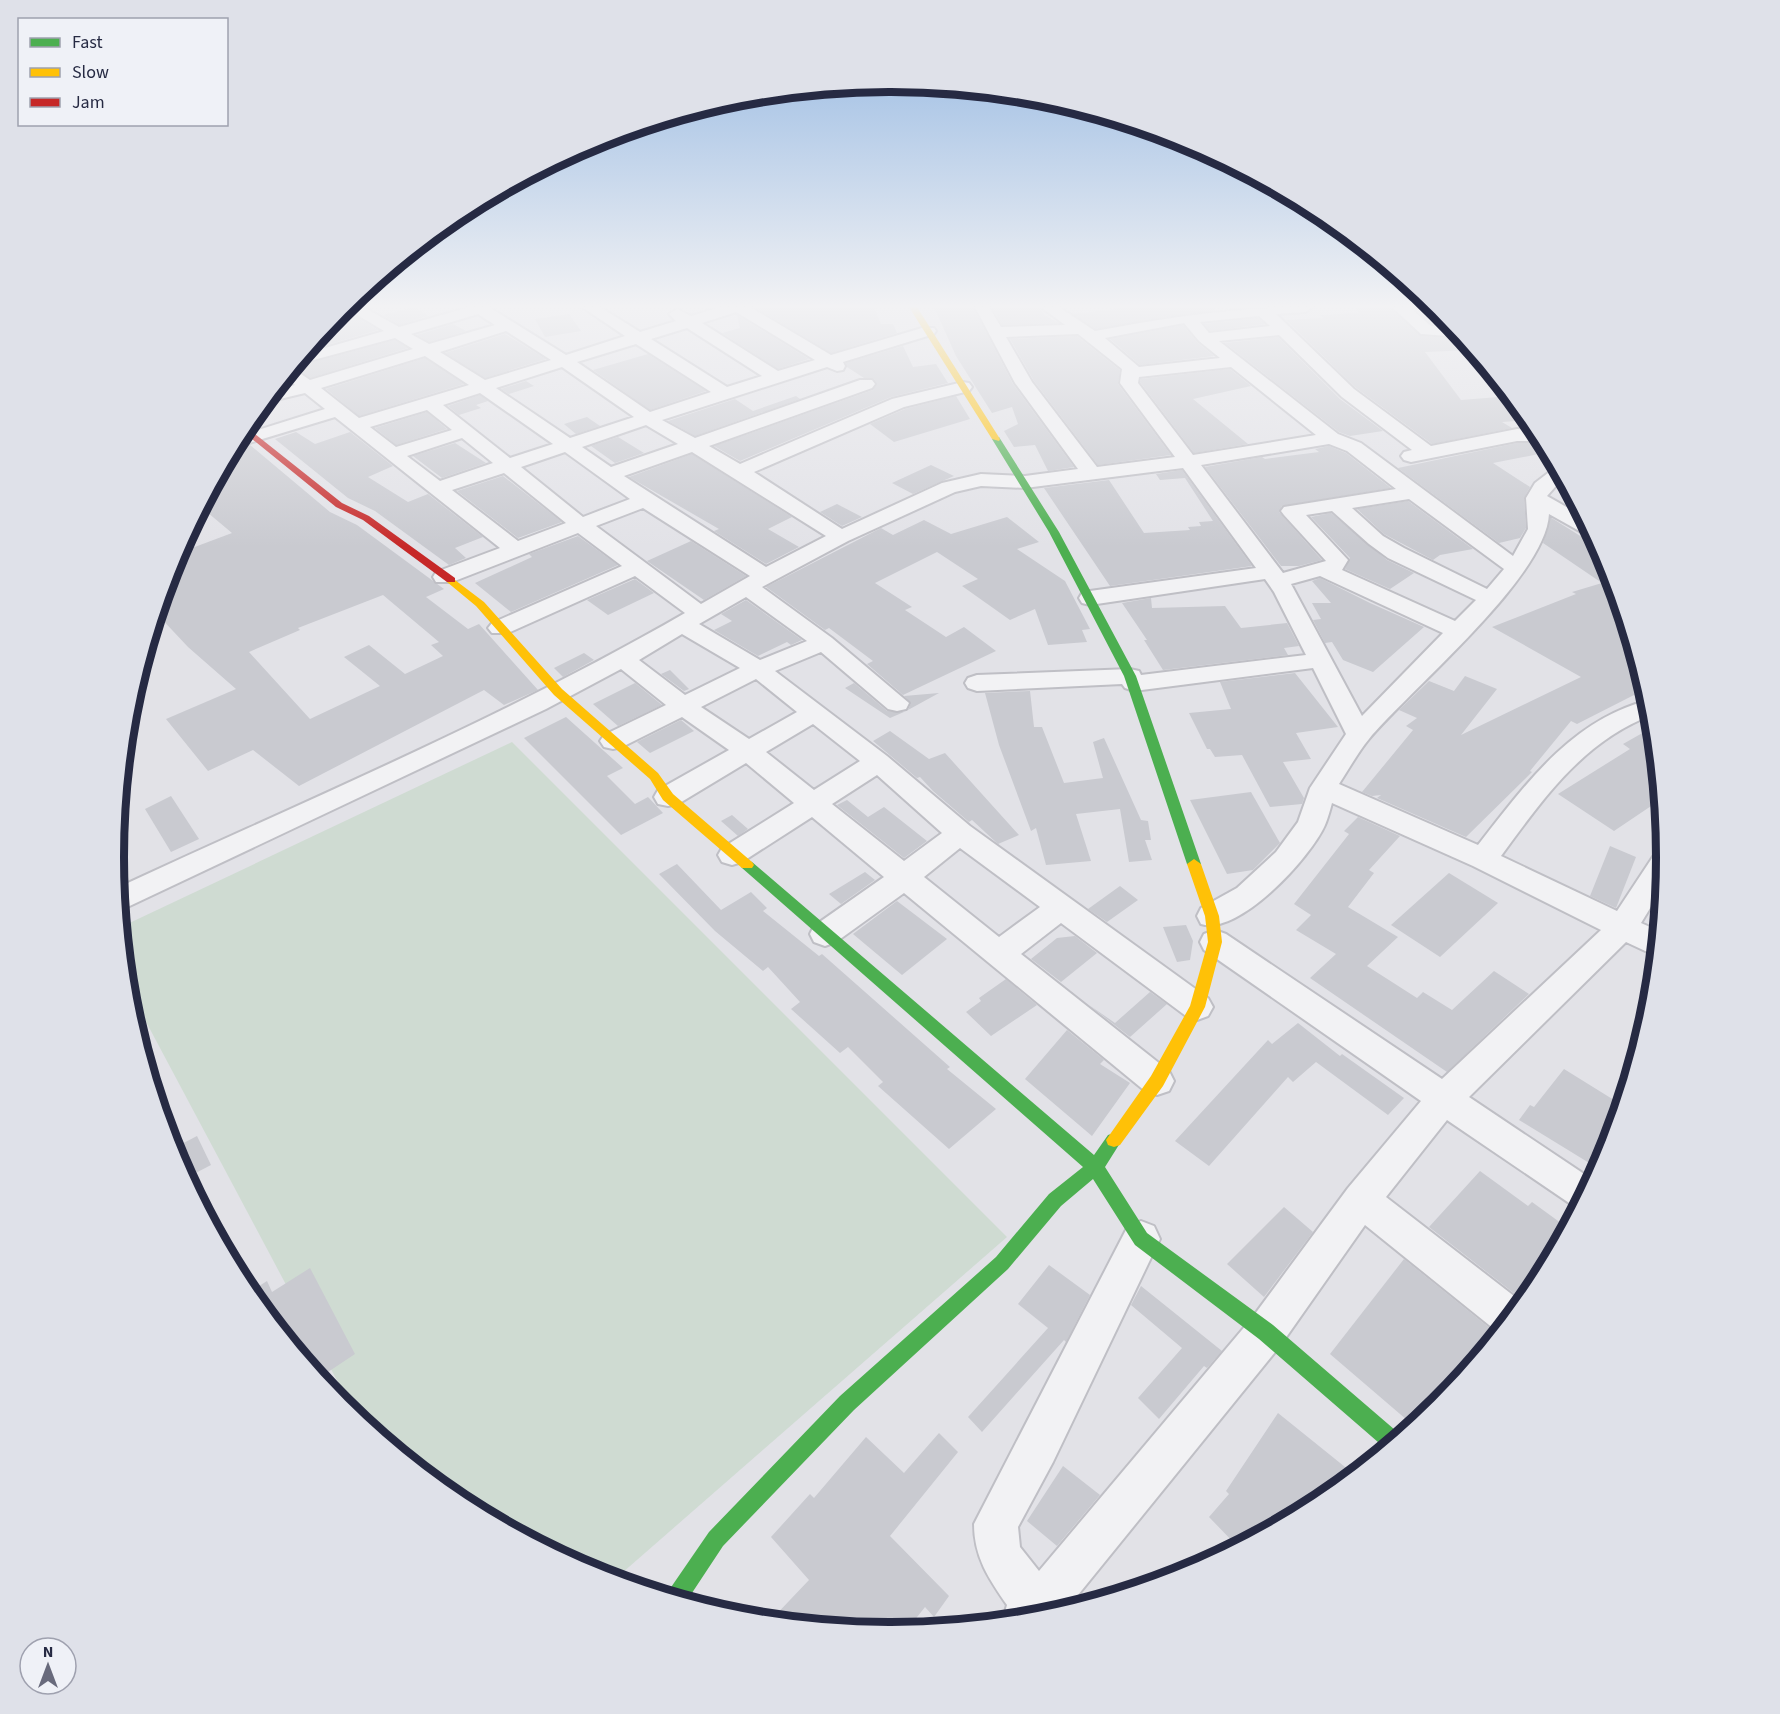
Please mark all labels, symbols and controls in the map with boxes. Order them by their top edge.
legend [18,18,228,126]
text: Fast [72,30,103,55]
text: Slow [72,60,109,85]
text: Jam [72,90,105,115]
north arrow [18,1636,78,1696]
text: N [43,1641,53,1663]

